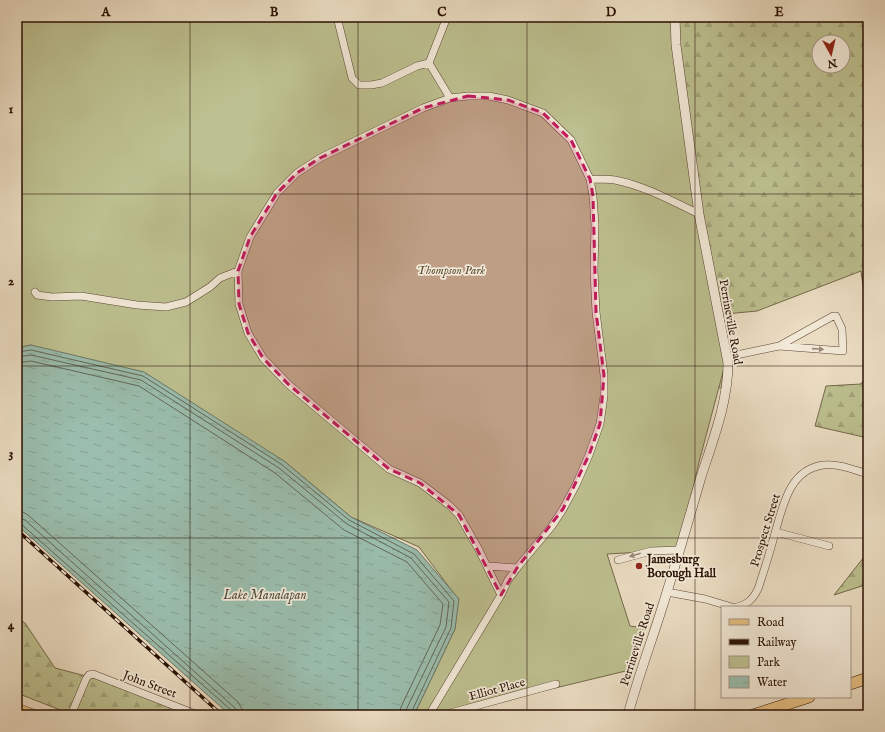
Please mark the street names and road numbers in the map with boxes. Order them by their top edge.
street label: Perrineville Road [716,278,746,367]
street label: Prospect Street [747,492,785,569]
street label: Perrineville Road [617,600,658,688]
street label: John Street [119,667,179,702]
street label: Elliot Place [468,675,527,704]

